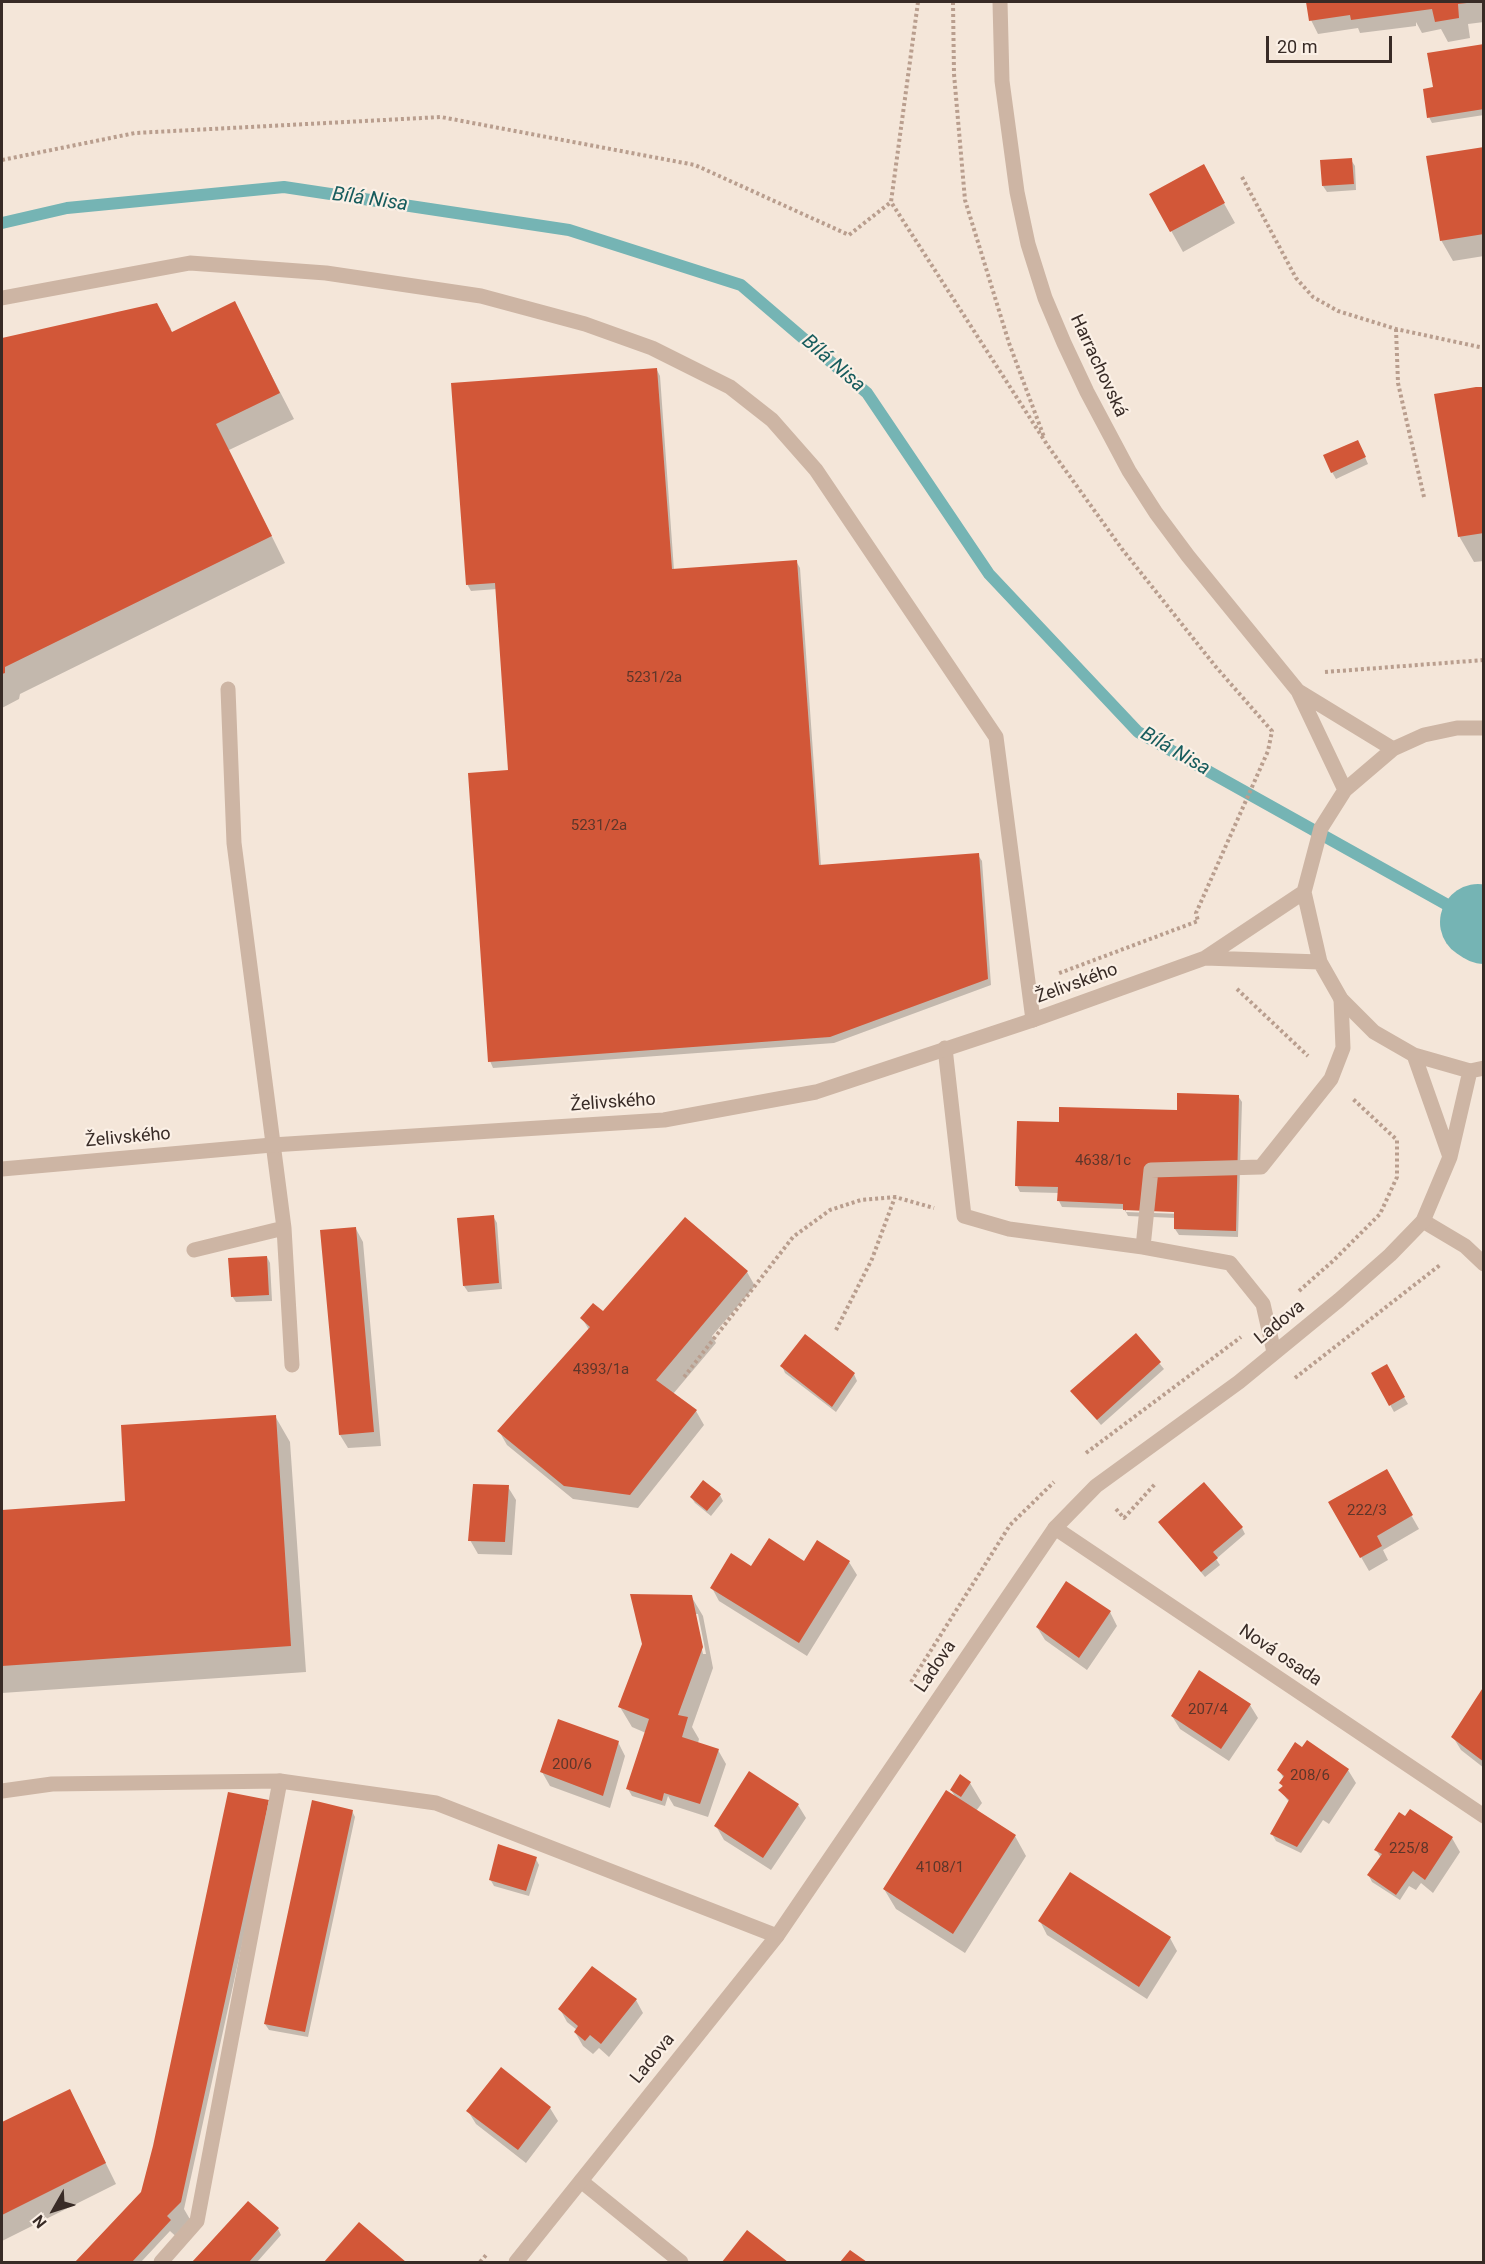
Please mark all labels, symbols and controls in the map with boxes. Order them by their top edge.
scale bar [1269,24,1395,62]
text: 20 m [1277,36,1317,57]
water label: Bílá Nisa [331,183,409,217]
street label: Harrachovská [1065,311,1131,421]
water label: Bílá Nisa [796,330,870,398]
house number: 5231/2a [626,669,682,687]
water label: Bílá Nisa [1136,723,1214,781]
house number: 5231/2a [571,817,627,835]
street label: Želivského [1033,959,1121,1009]
street label: Želivského [570,1089,656,1117]
street label: Želivského [84,1124,172,1152]
house number: 4638/1c [1075,1152,1131,1170]
street label: Ladova [1251,1296,1309,1350]
house number: 4393/1a [573,1361,629,1379]
house number: 222/3 [1347,1502,1387,1520]
street label: Nová osada [1235,1620,1325,1692]
street label: Ladova [911,1637,961,1697]
house number: 207/4 [1188,1701,1228,1719]
house number: 200/6 [552,1756,592,1774]
house number: 208/6 [1290,1767,1330,1785]
house number: 225/8 [1389,1840,1429,1858]
house number: 4108/1 [916,1859,964,1877]
street label: Ladova [626,2030,680,2088]
north arrow [24,2180,84,2240]
text: N [29,2211,51,2232]

